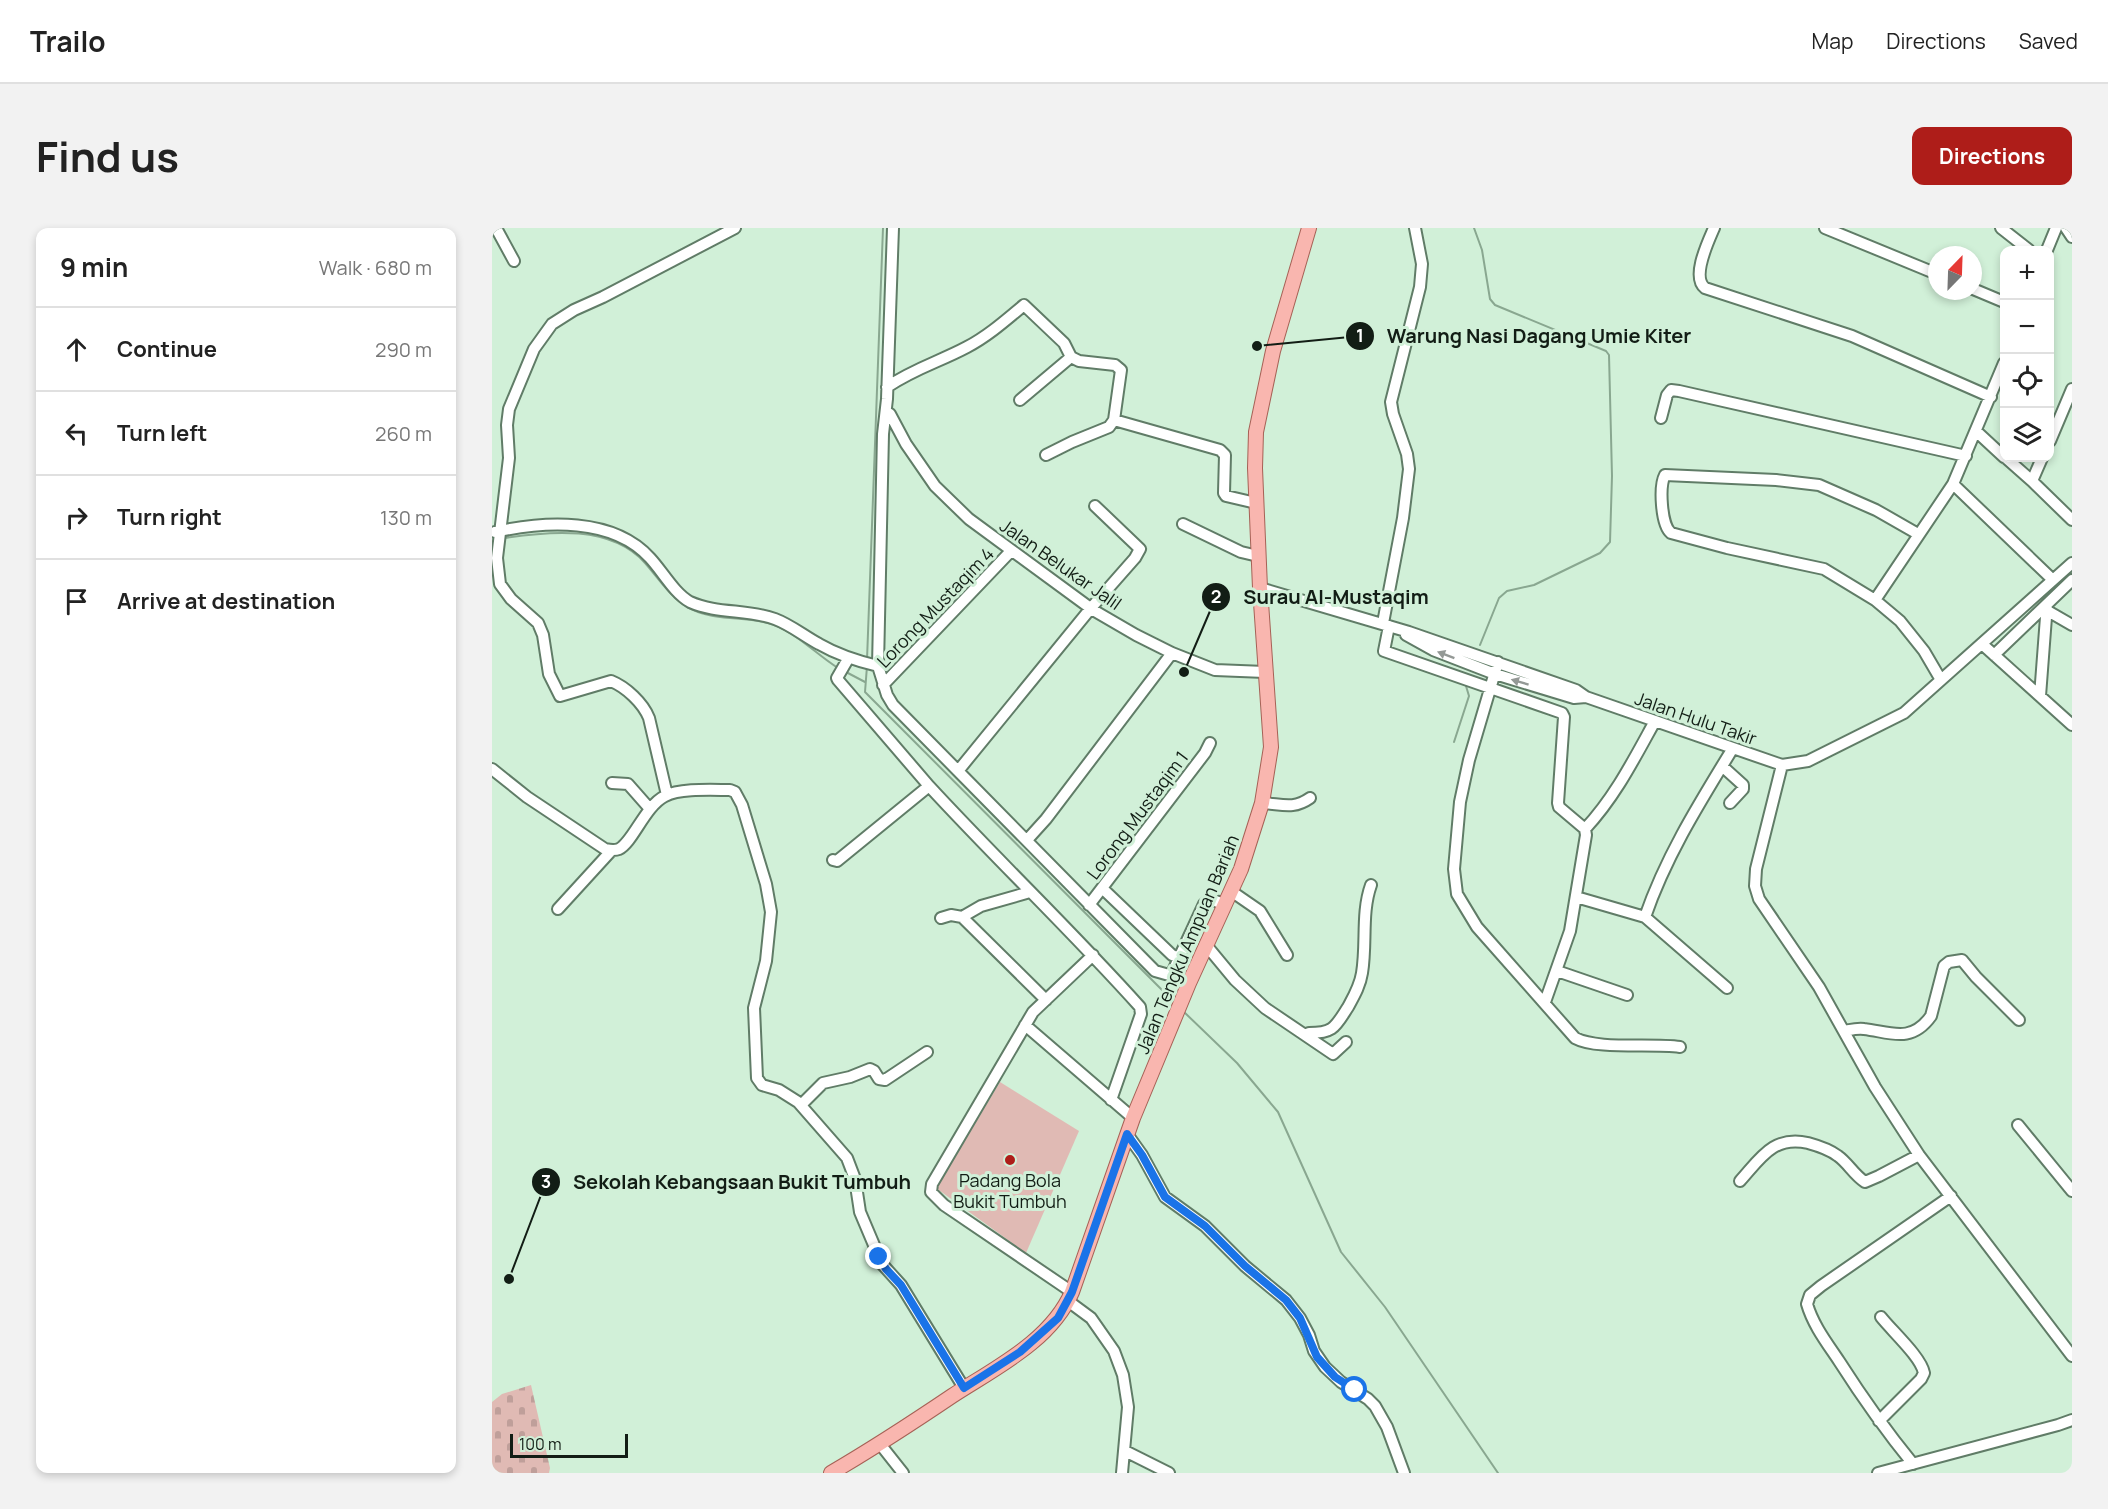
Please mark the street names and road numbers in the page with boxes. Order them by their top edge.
street label: Jalan Belukar Jalil [995,513,1127,615]
street label: Lorong Mustaqim 4 [871,542,999,672]
street label: Jalan Hulu Takir [1632,686,1761,750]
street label: Lorong Mustaqim 1 [1081,746,1193,884]
street label: Jalan Tengku Ampuan Bariah [1130,831,1244,1057]

